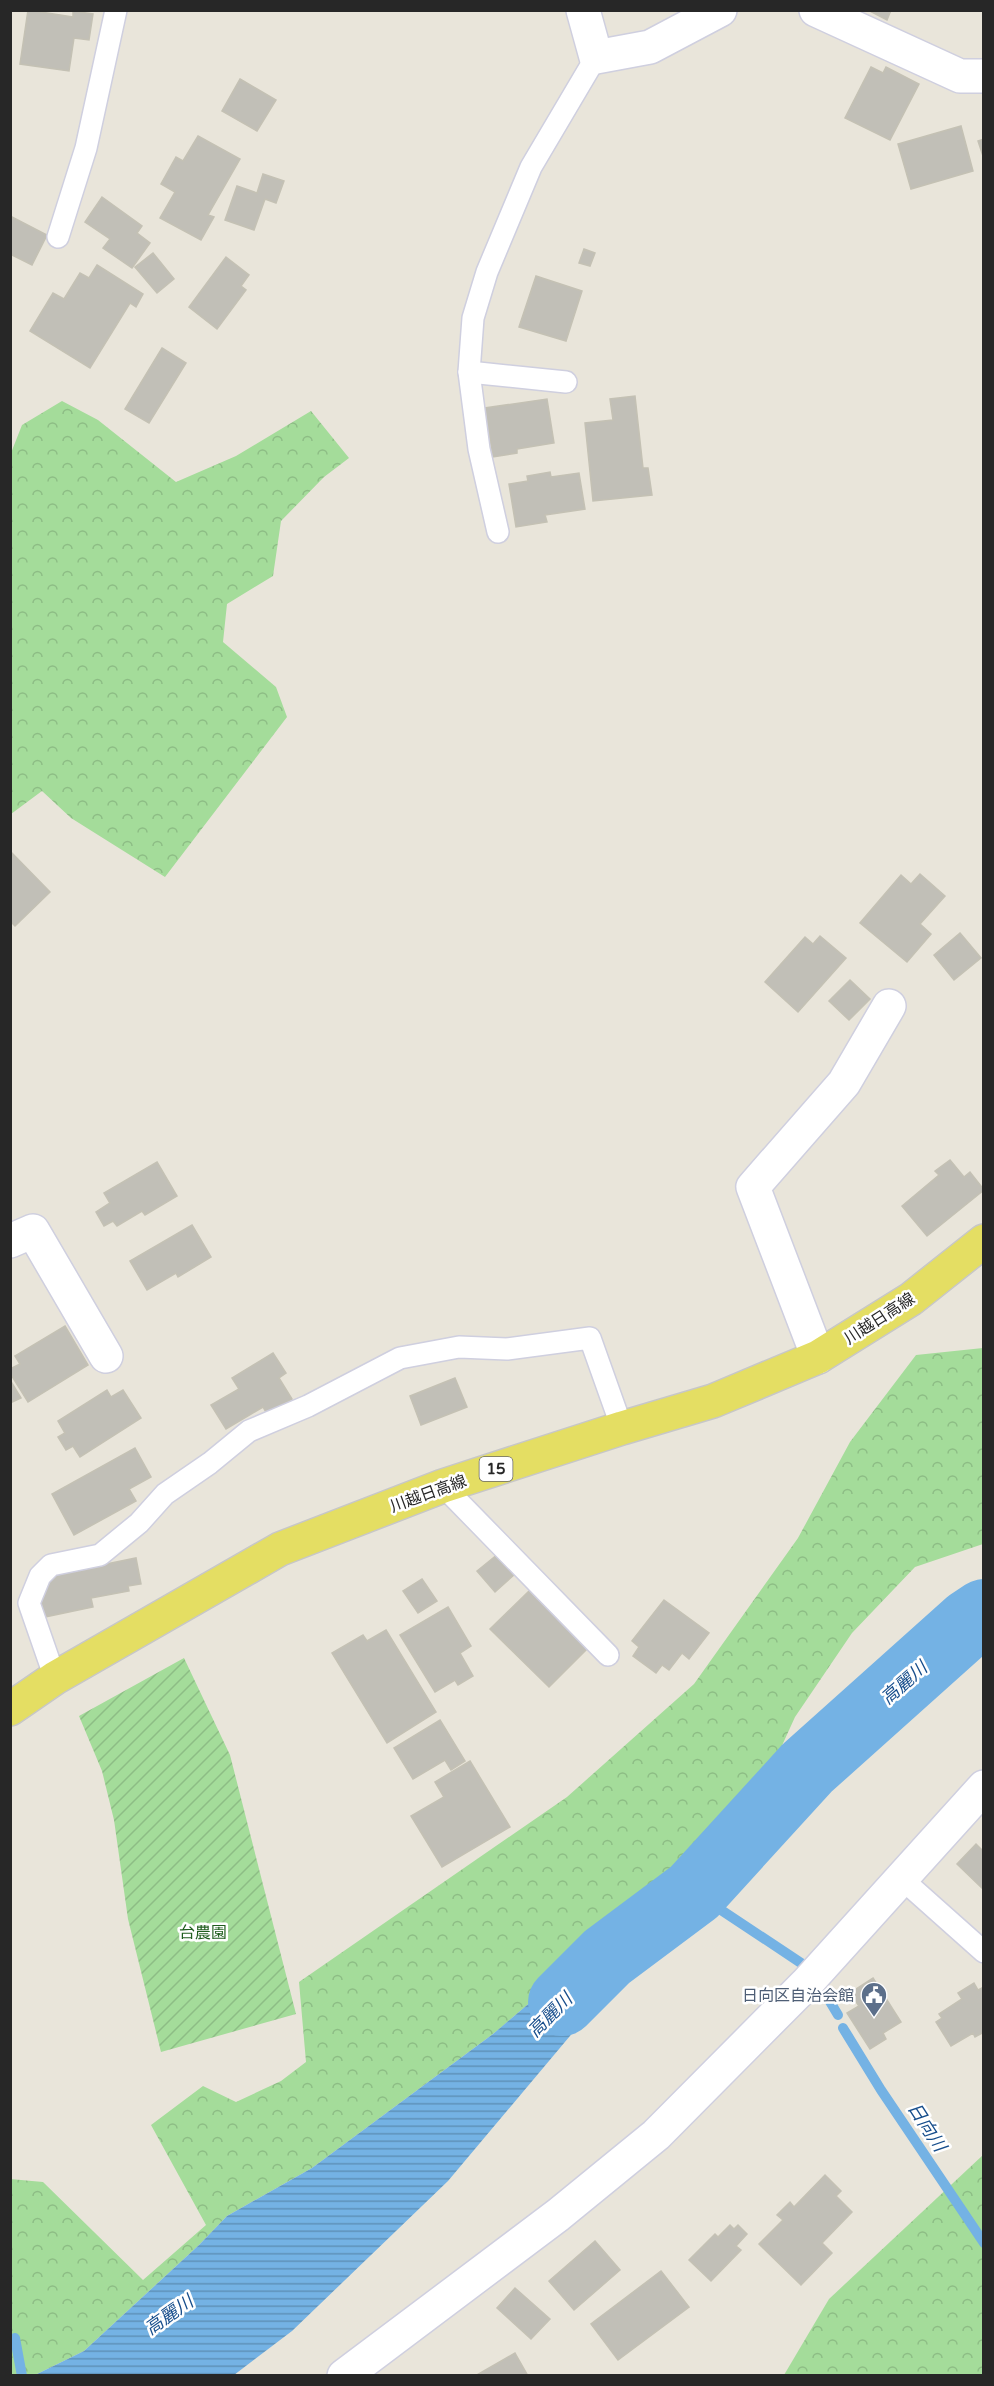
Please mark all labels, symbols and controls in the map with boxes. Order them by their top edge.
street label: 川越日高線 [841,1289,919,1349]
road number: 15 [480,1457,512,1481]
street label: 川越日高線 [387,1471,469,1517]
water label: 高麗川 [876,1656,933,1709]
park label: 台農園 [179,1923,227,1943]
public building icon: 日向区自治会館 [859,1980,889,2018]
place label: 日向区自治会館 [742,1986,854,2006]
water label: 高麗川 [523,1987,578,2042]
water label: 日向川 [903,2098,952,2157]
water label: 高麗川 [141,2289,199,2339]

